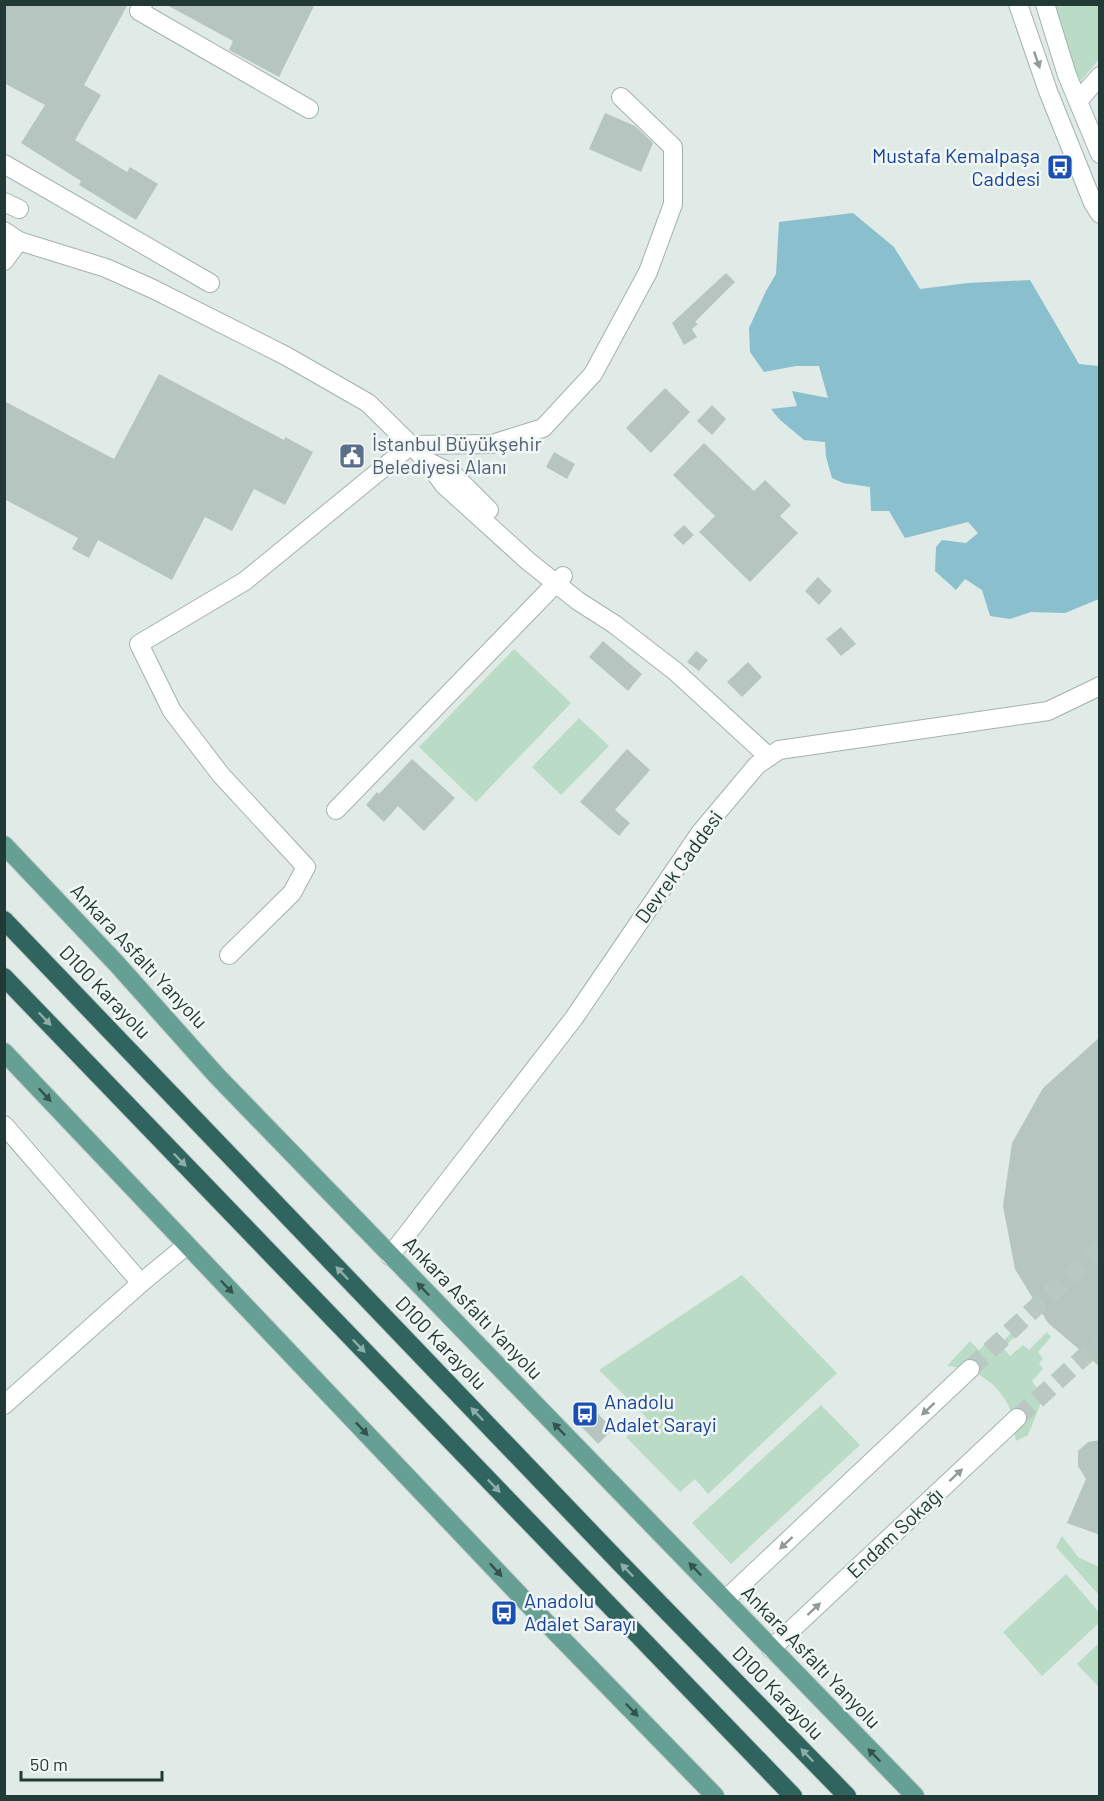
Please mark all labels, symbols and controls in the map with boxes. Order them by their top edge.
one-way arrow [1033,51,1043,69]
place label: Mustafa Kemalpaşa Caddesi̇ [872,143,1040,190]
bus stop icon: Mustafa Kemalpaşa Caddesi̇ [1045,152,1075,182]
place label: İstanbul Büyükşehir Belediyesi Alanı [372,431,542,478]
public building icon: İstanbul Büyükşehir Belediyesi Alanı [337,441,367,471]
street label: Devrek Caddesi [629,805,727,927]
street label: Ankara Asfaltı Yanyolu [66,878,213,1033]
street label: D100 Karayolu [55,940,156,1043]
one-way arrow [38,1011,52,1026]
one-way arrow [37,1087,51,1101]
one-way arrow [173,1152,187,1167]
street label: Ankara Asfaltı Yanyolu [399,1231,548,1384]
one-way arrow [336,1266,350,1280]
one-way arrow [220,1280,234,1294]
one-way arrow [416,1282,430,1297]
street label: D100 Karayolu [391,1291,492,1394]
one-way arrow [352,1338,366,1353]
place label: Anadolu Adalet Sarayi [604,1389,717,1436]
bus stop icon: Anadolu Adalet Sarayi [570,1399,600,1429]
one-way arrow [920,1402,935,1416]
one-way arrow [470,1406,484,1421]
one-way arrow [355,1421,369,1436]
one-way arrow [552,1423,566,1437]
one-way arrow [949,1468,964,1482]
one-way arrow [487,1479,501,1494]
street label: Endam Sokağı [842,1482,947,1583]
one-way arrow [778,1536,793,1550]
one-way arrow [489,1563,503,1578]
one-way arrow [620,1563,634,1577]
one-way arrow [688,1563,702,1577]
street label: Ankara Asfaltı Yanyolu [737,1580,886,1733]
place label: Anadolu Adalet Sarayı [524,1588,636,1635]
bus stop icon: Anadolu Adalet Sarayı [489,1598,519,1628]
one-way arrow [807,1602,822,1616]
street label: D100 Karayolu [728,1641,829,1744]
one-way arrow [624,1703,638,1717]
scale bar [21,1744,162,1782]
one-way arrow [800,1748,814,1762]
one-way arrow [868,1748,882,1762]
text: 50 m [30,1753,68,1775]

